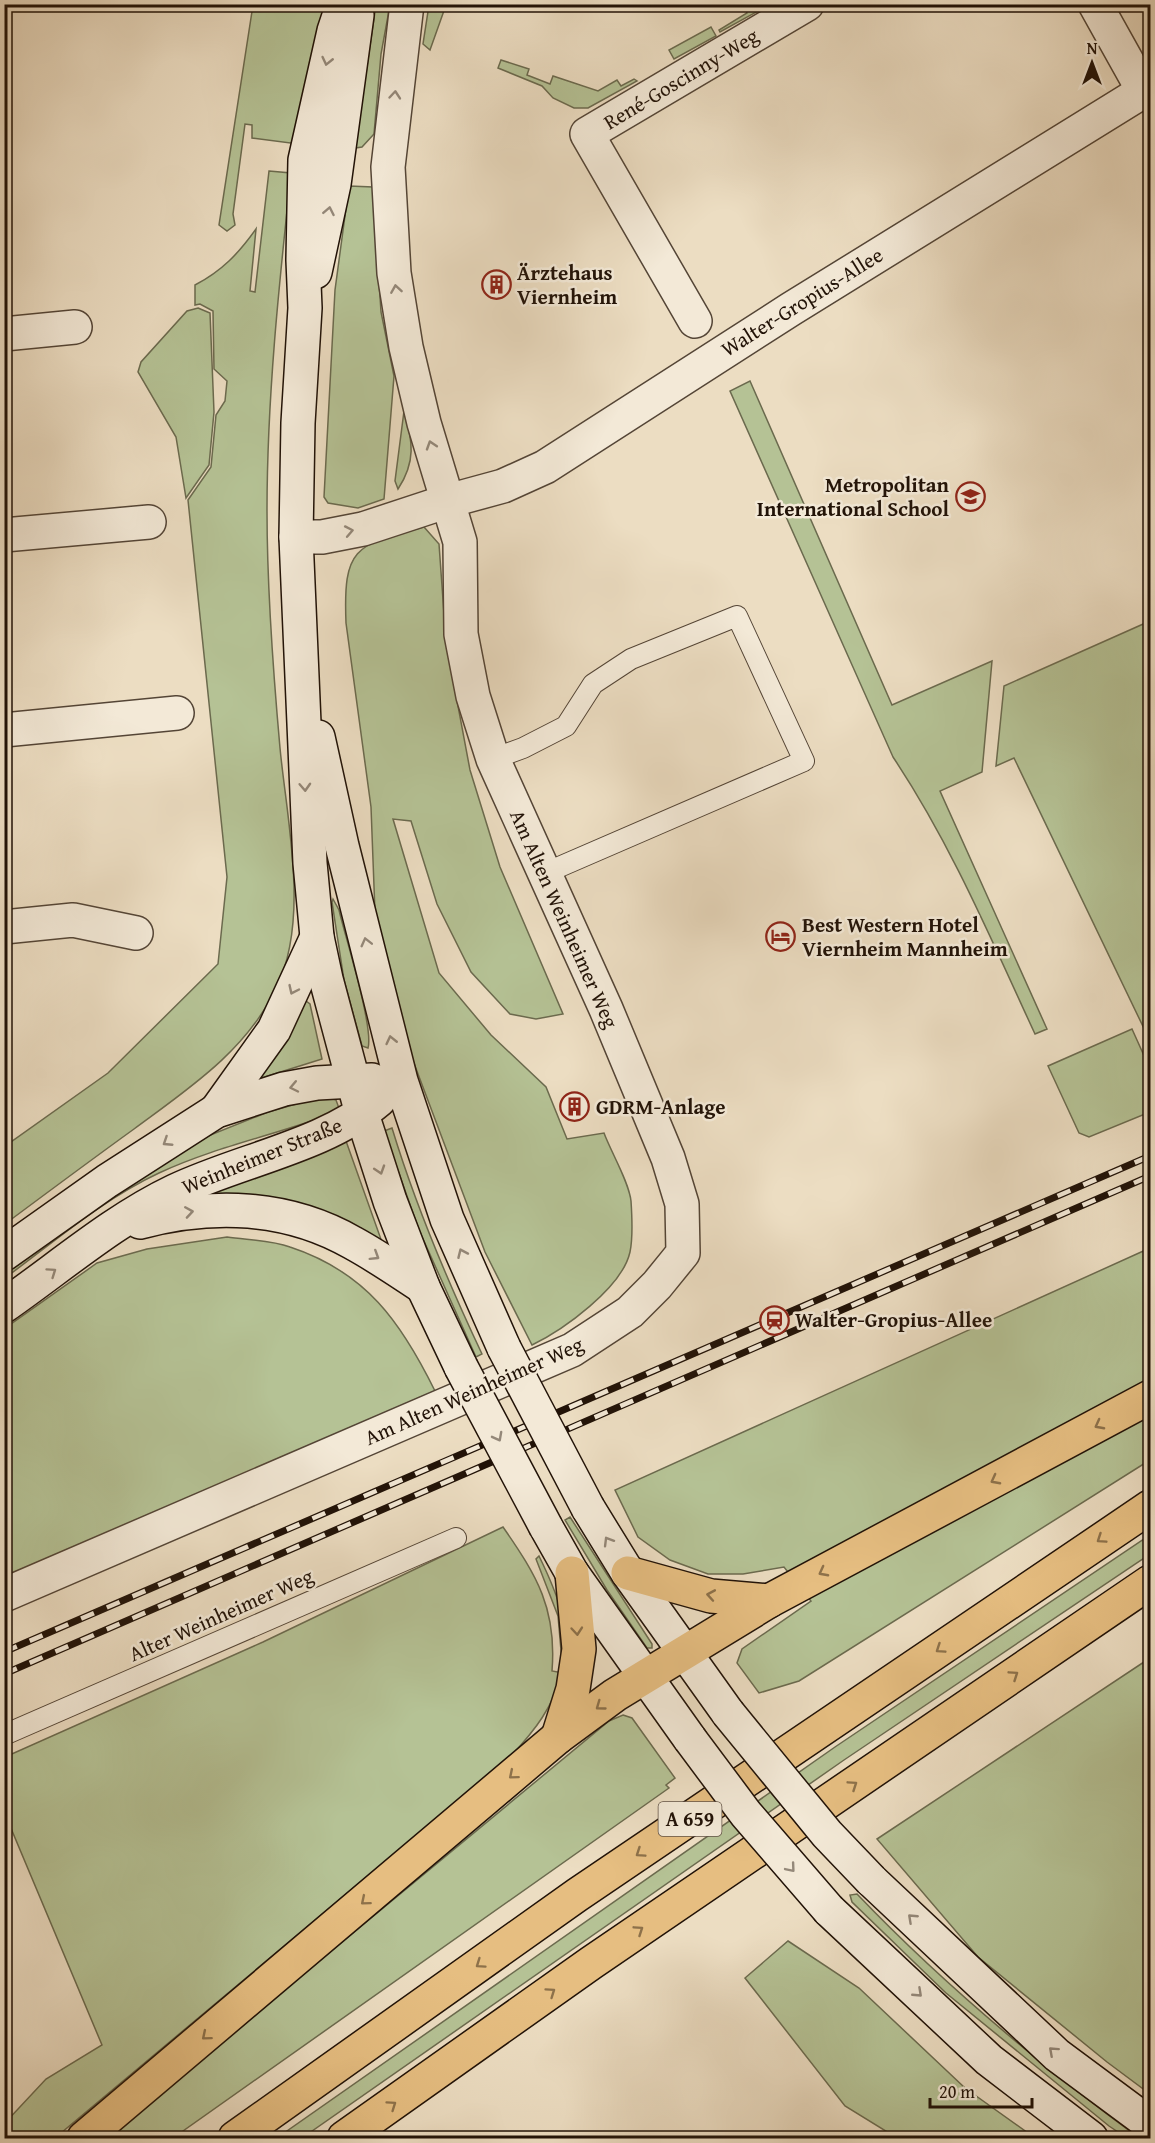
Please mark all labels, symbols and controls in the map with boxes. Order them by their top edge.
street label: René-Goscinny-Weg [597,20,765,137]
north arrow [1062,33,1122,93]
text: N [1087,36,1098,60]
one-way arrow [321,55,334,65]
one-way arrow [388,90,401,100]
one-way arrow [322,206,335,216]
street label: Walter-Gropius-Allee [715,239,889,364]
place label: Ärztehaus Viernheim [517,257,617,312]
building icon: Ärztehaus Viernheim [480,269,512,301]
one-way arrow [391,285,403,294]
one-way arrow [425,440,438,451]
place label: Metropolitan International School [757,469,950,524]
school or university icon: Metropolitan International School [954,481,986,513]
one-way arrow [344,525,354,538]
one-way arrow [298,782,311,791]
street label: Am Alten Weinheimer Weg [502,804,627,1034]
place label: Best Western Hotel Viernheim Mannheim [802,909,1008,964]
hotel icon: Best Western Hotel Viernheim Mannheim [765,921,797,953]
one-way arrow [361,937,374,947]
one-way arrow [288,983,300,994]
one-way arrow [385,1035,398,1045]
one-way arrow [289,1080,299,1093]
building icon: GDRM-Anlage [559,1091,591,1123]
place label: GDRM-Anlage [596,1091,726,1122]
street label: Weinheimer Straße [177,1109,347,1202]
one-way arrow [163,1135,173,1147]
one-way arrow [373,1164,385,1175]
one-way arrow [185,1206,194,1218]
one-way arrow [368,1249,379,1260]
one-way arrow [457,1249,469,1260]
one-way arrow [46,1268,57,1279]
station icon: Walter-Gropius-Allee [758,1304,790,1336]
place label: Walter-Gropius-Allee [795,1304,992,1335]
street label: Am Alten Weinheimer Weg [359,1328,589,1453]
one-way arrow [1095,1418,1105,1429]
one-way arrow [491,1431,502,1441]
one-way arrow [990,1473,1001,1484]
one-way arrow [1097,1532,1108,1543]
one-way arrow [604,1537,616,1547]
street label: Alter Weinheimer Weg [124,1560,318,1669]
one-way arrow [818,1565,829,1576]
one-way arrow [706,1589,716,1602]
one-way arrow [570,1626,583,1636]
one-way arrow [936,1642,947,1653]
one-way arrow [1007,1671,1018,1682]
one-way arrow [596,1699,607,1710]
one-way arrow [509,1768,520,1779]
one-way arrow [846,1781,857,1792]
road number: A 659 [658,1802,722,1836]
one-way arrow [636,1846,647,1857]
one-way arrow [784,1861,795,1872]
one-way arrow [361,1894,372,1905]
one-way arrow [908,1914,918,1925]
one-way arrow [633,1926,644,1937]
one-way arrow [475,1957,486,1968]
one-way arrow [911,1986,921,1997]
one-way arrow [544,1988,555,1999]
one-way arrow [202,2028,213,2039]
one-way arrow [1050,2047,1060,2058]
scale bar [930,2071,1032,2109]
text: 20 m [939,2078,975,2105]
one-way arrow [385,2101,396,2112]

